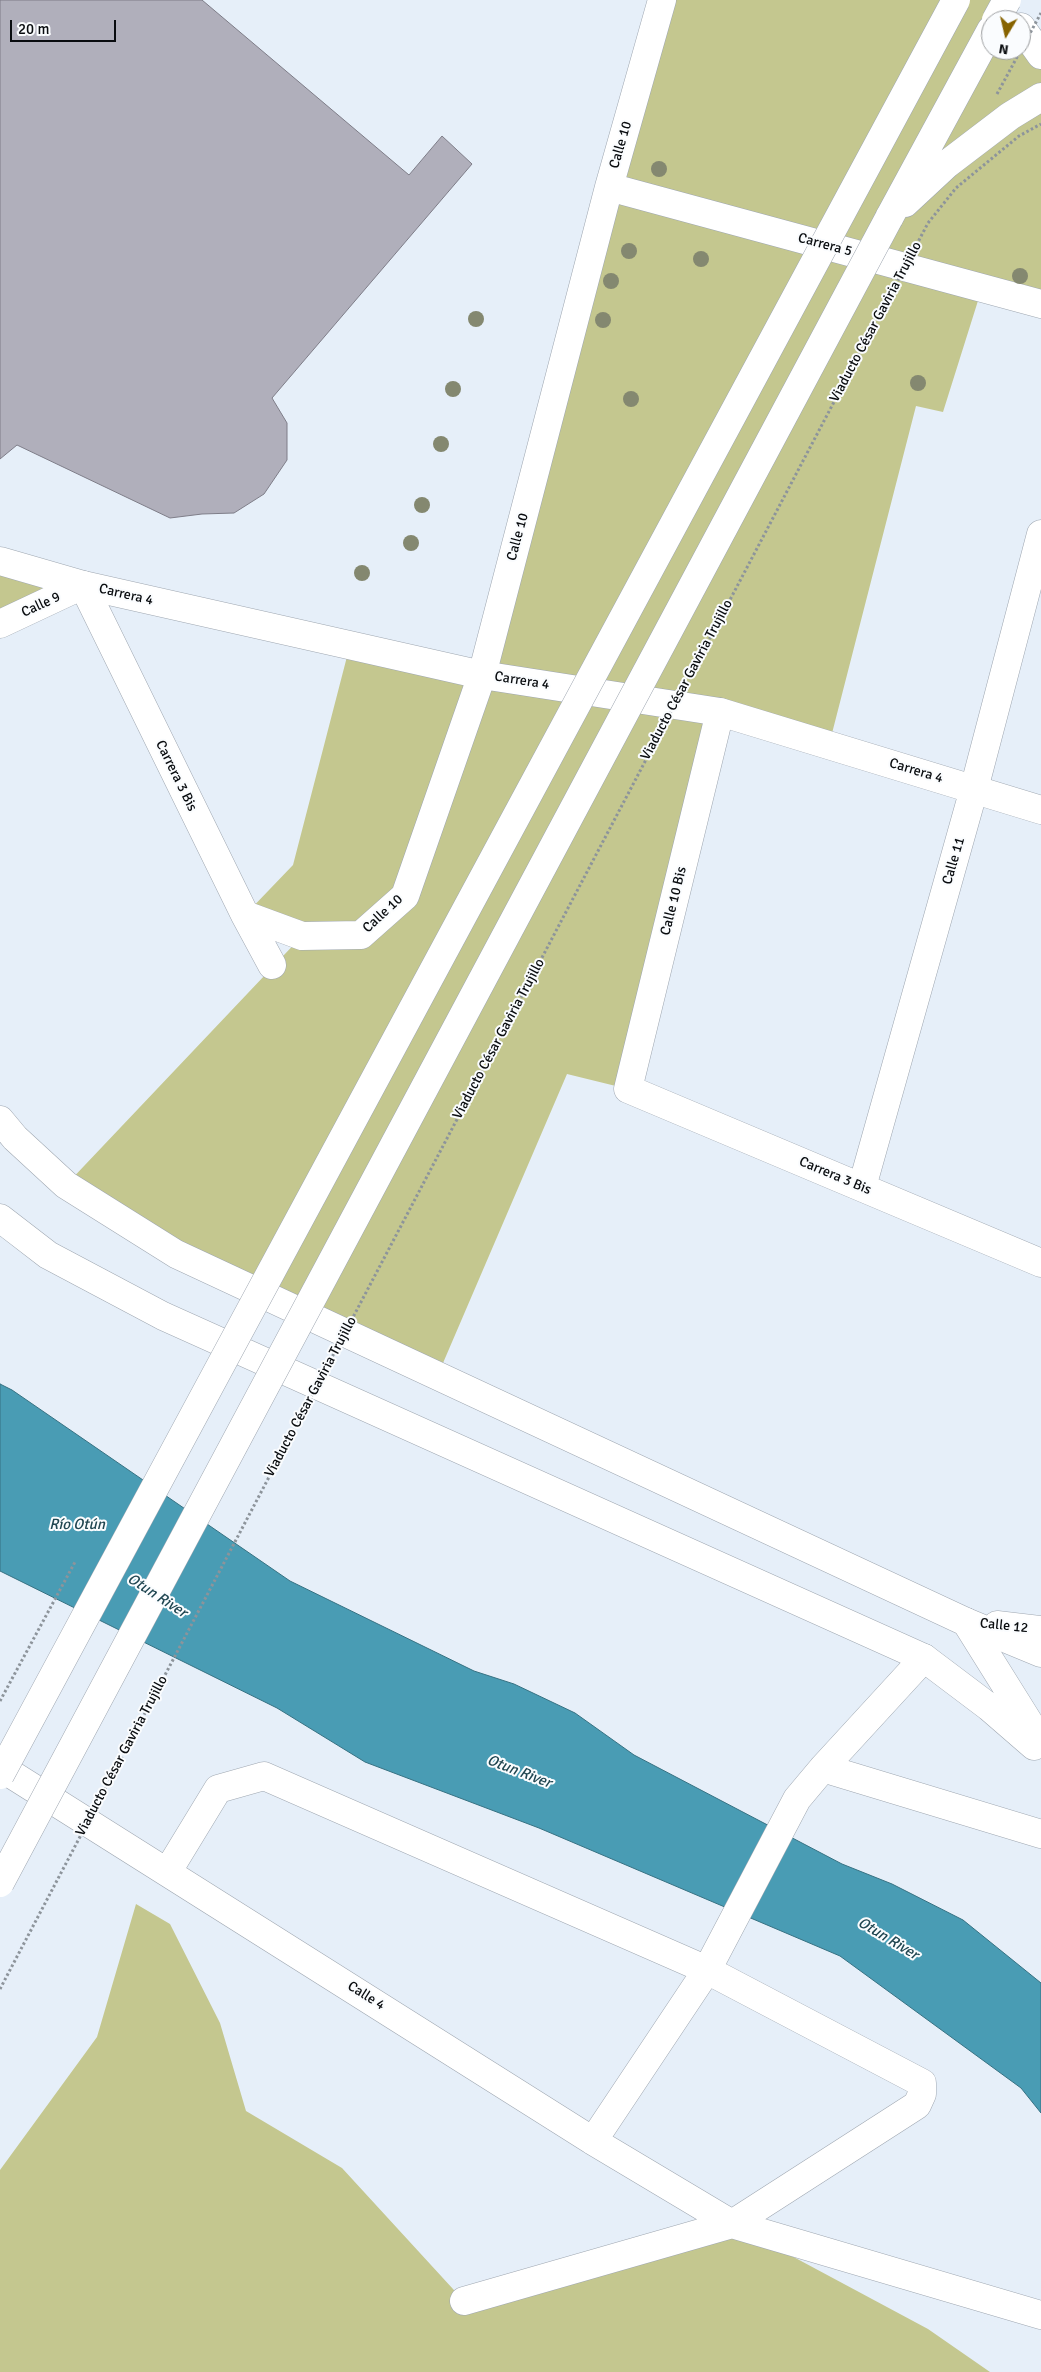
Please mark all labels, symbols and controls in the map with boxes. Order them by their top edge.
scale bar [12,10,119,42]
north arrow [981,10,1031,60]
text: 20 m [18,20,49,38]
text: N [998,40,1010,58]
street label: Calle 10 [606,119,636,171]
street label: Carrera 5 [796,230,854,260]
street label: Viaducto César Gaviria Trujillo [826,239,926,405]
street label: Calle 10 [504,511,532,563]
street label: Carrera 4 [97,581,155,609]
street label: Calle 9 [19,589,63,621]
street label: Viaducto César Gaviria Trujillo [637,597,737,763]
street label: Carrera 4 [493,668,551,694]
street label: Carrera 3 Bis [152,738,200,814]
street label: Carrera 4 [887,755,945,787]
street label: Calle 11 [939,835,969,887]
street label: Calle 10 Bis [657,865,691,937]
street label: Calle 10 [360,891,406,937]
street label: Viaducto César Gaviria Trujillo [449,956,549,1122]
street label: Carrera 3 Bis [796,1153,874,1199]
street label: Viaducto César Gaviria Trujillo [261,1314,361,1480]
water label: Río Otún [49,1516,105,1534]
water label: Otun River [124,1570,190,1622]
street label: Calle 12 [979,1615,1029,1637]
street label: Viaducto César Gaviria Trujillo [72,1673,172,1839]
water label: Otun River [484,1752,554,1792]
water label: Otun River [854,1914,922,1964]
street label: Calle 4 [344,1978,388,2014]

